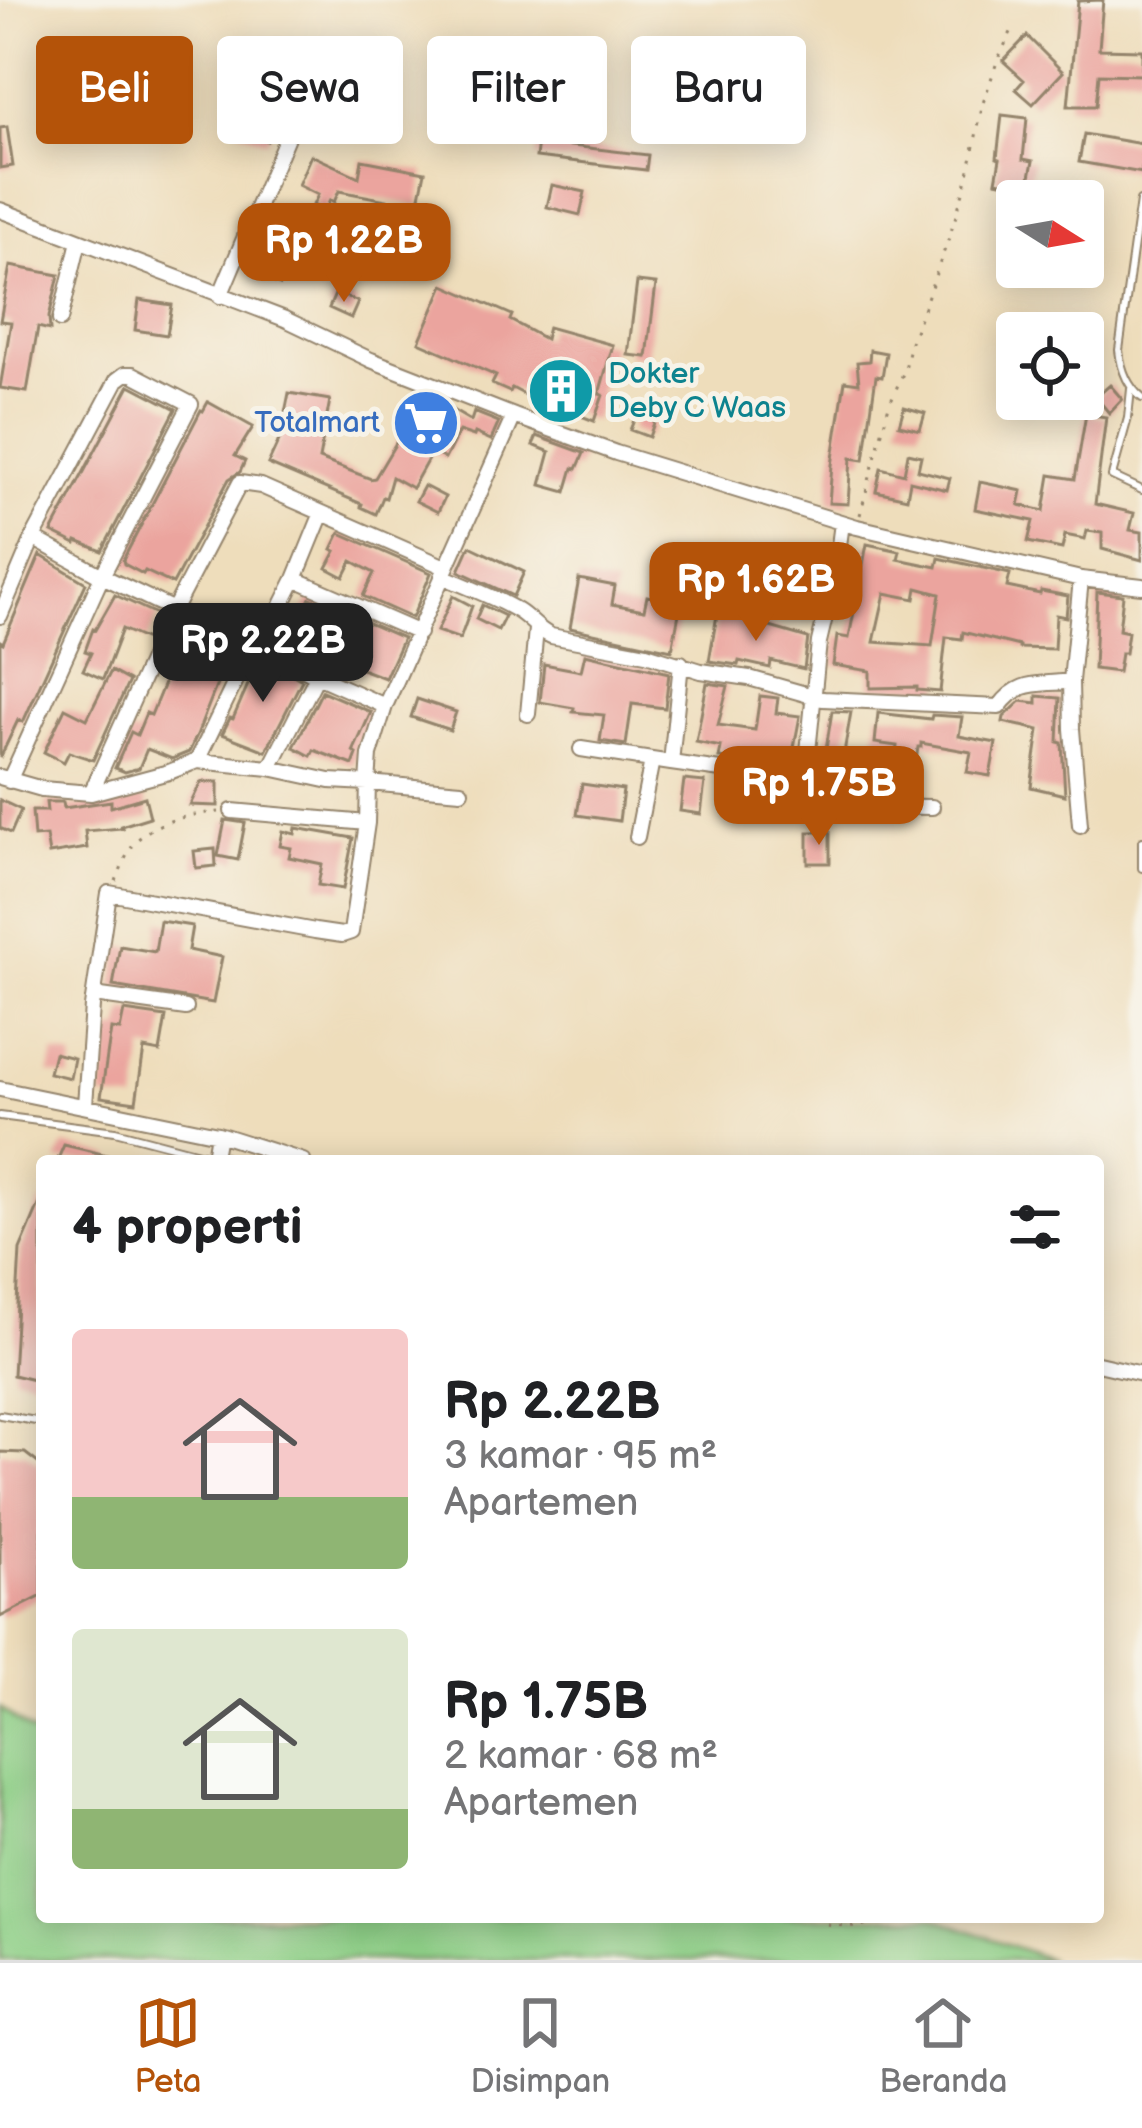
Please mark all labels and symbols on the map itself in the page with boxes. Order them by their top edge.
north arrow [996,180,1104,288]
pin: Rp 1.22B [220,203,468,305]
building icon: Dokter Deby C Waas [526,356,596,426]
place label: Dokter Deby C Waas [608,356,786,426]
supermarket icon: Totalmart [391,388,461,458]
place label: Totalmart [254,405,380,441]
pin: Rp 1.62B [632,542,880,644]
pin: Rp 2.22B [139,603,387,705]
pin: Rp 1.75B [695,746,943,848]

